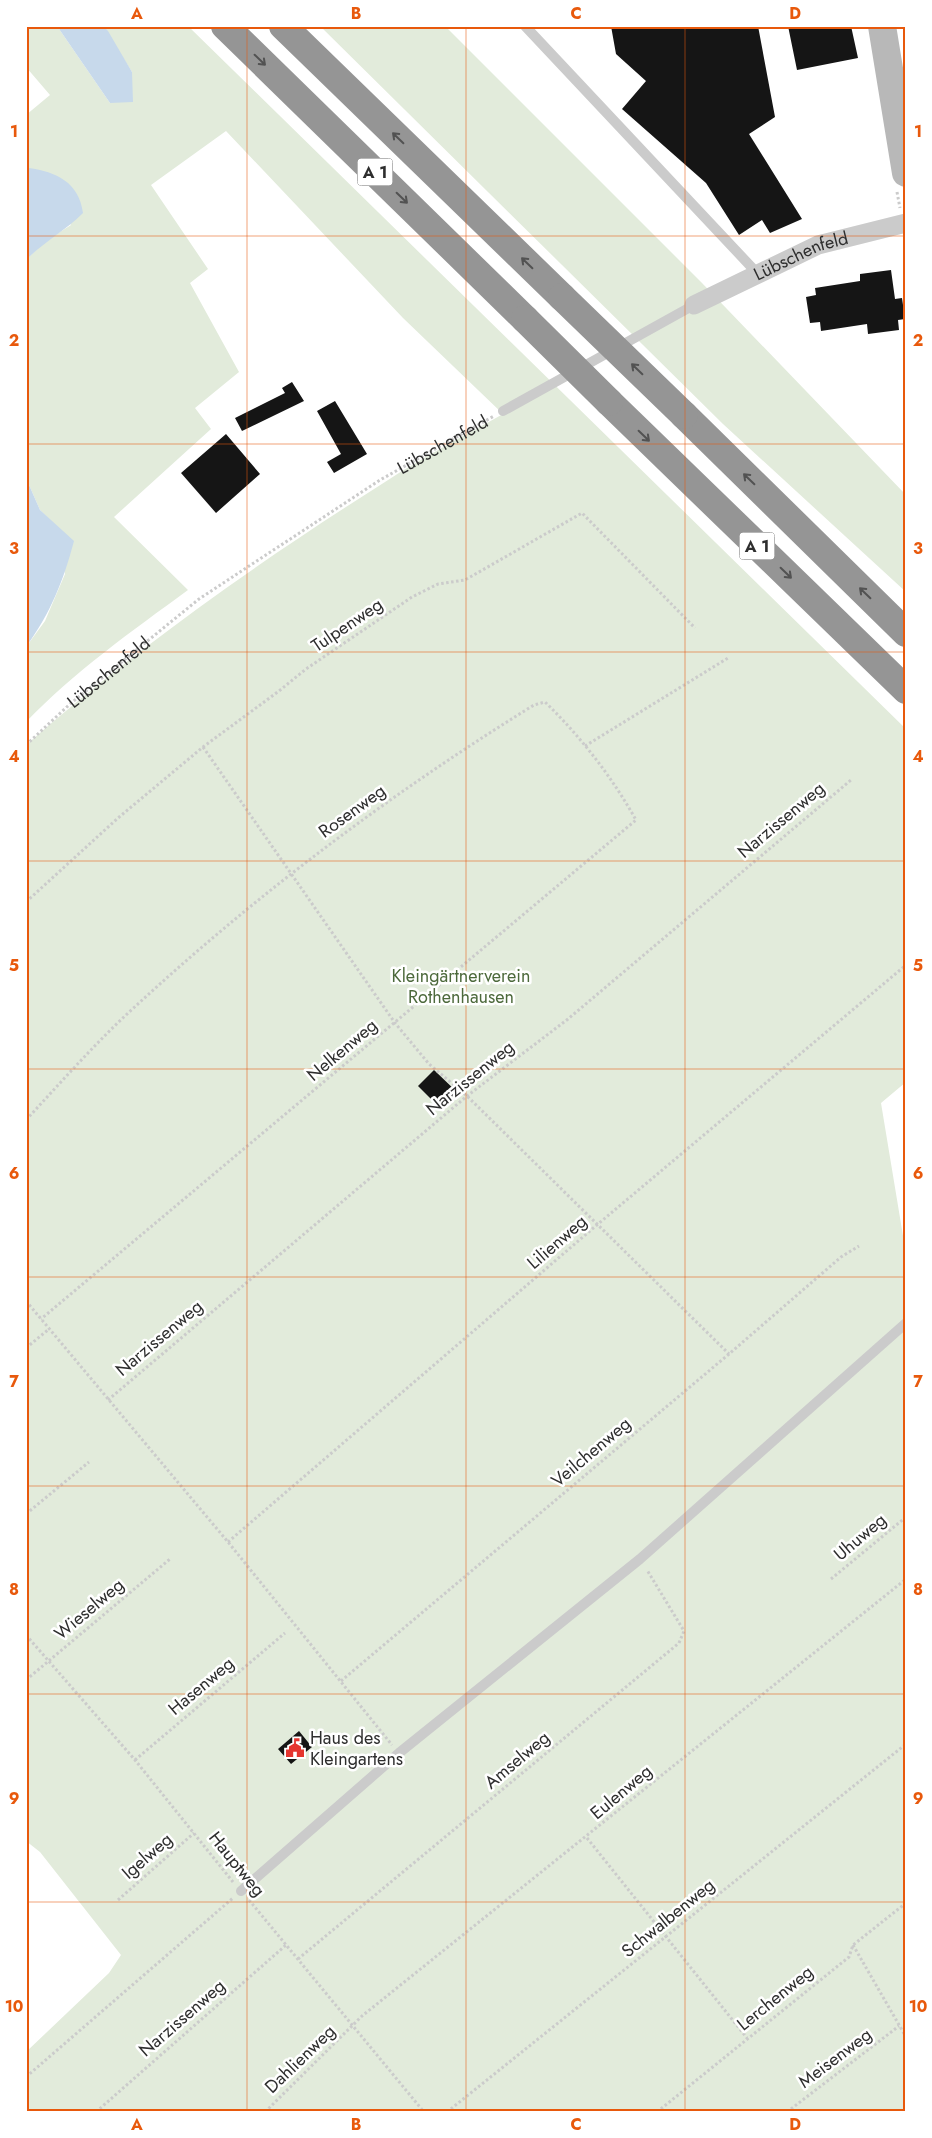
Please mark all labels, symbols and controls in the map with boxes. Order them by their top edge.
text: A [130,2,143,25]
text: B [351,2,361,25]
text: C [570,2,582,25]
text: D [789,2,801,25]
one-way arrow [254,54,266,66]
text: 1 [10,120,18,143]
text: 1 [914,120,922,143]
one-way arrow [392,131,404,144]
road number: A 1 [358,158,392,186]
one-way arrow [395,192,408,204]
street label: Lübschenfeld [749,225,851,287]
one-way arrow [521,257,533,269]
text: 2 [9,329,19,352]
text: 2 [913,329,923,352]
one-way arrow [630,363,643,375]
street label: Lübschenfeld [392,409,493,481]
one-way arrow [638,429,650,442]
one-way arrow [743,473,755,485]
road number: A 1 [740,532,774,560]
text: 3 [9,537,19,560]
text: 3 [913,537,923,560]
one-way arrow [779,567,792,579]
one-way arrow [859,586,871,599]
street label: Tulpenweg [306,592,388,658]
street label: Lübschenfeld [61,631,156,714]
text: 4 [8,745,20,768]
text: 4 [912,745,924,768]
street label: Narzissenweg [732,776,830,864]
street label: Rosenweg [313,778,391,844]
text: 5 [9,954,19,977]
text: 5 [913,954,923,977]
park label: Kleingärtnerverein Rothenhausen [392,963,530,1010]
street label: Nelkenweg [301,1013,383,1087]
street label: Narzissenweg [420,1034,520,1122]
text: 6 [9,1162,19,1185]
text: 6 [913,1162,923,1185]
street label: Lilienweg [521,1209,593,1275]
street label: Narzissenweg [110,1294,208,1382]
text: 7 [9,1370,19,1393]
text: 7 [913,1370,923,1393]
street label: Veilchenweg [546,1411,636,1493]
street label: Uhuweg [828,1507,892,1567]
street label: Wieselweg [48,1572,130,1646]
text: 8 [9,1578,19,1601]
text: 8 [913,1578,923,1601]
street label: Hasenweg [162,1651,240,1721]
place label: Haus des Kleingartens [310,1725,403,1772]
street label: Amselweg [479,1725,555,1795]
public building icon: Haus des Kleingartens [284,1737,306,1759]
street label: Eulenweg [584,1758,658,1826]
text: 9 [9,1787,19,1810]
text: 9 [913,1787,923,1810]
street label: Hauptweg [203,1826,271,1902]
street label: Igelweg [116,1827,178,1885]
street label: Schwalbenweg [616,1872,720,1964]
street label: Lerchenweg [731,1959,819,2037]
street label: Narzissenweg [133,1973,231,2063]
text: 10 [5,1995,23,2018]
text: 10 [909,1995,927,2018]
street label: Dahlienweg [259,2019,341,2099]
street label: Meisenweg [793,2022,877,2094]
text: A [130,2113,143,2136]
text: B [351,2113,361,2136]
text: C [570,2113,582,2136]
text: D [789,2113,801,2136]

